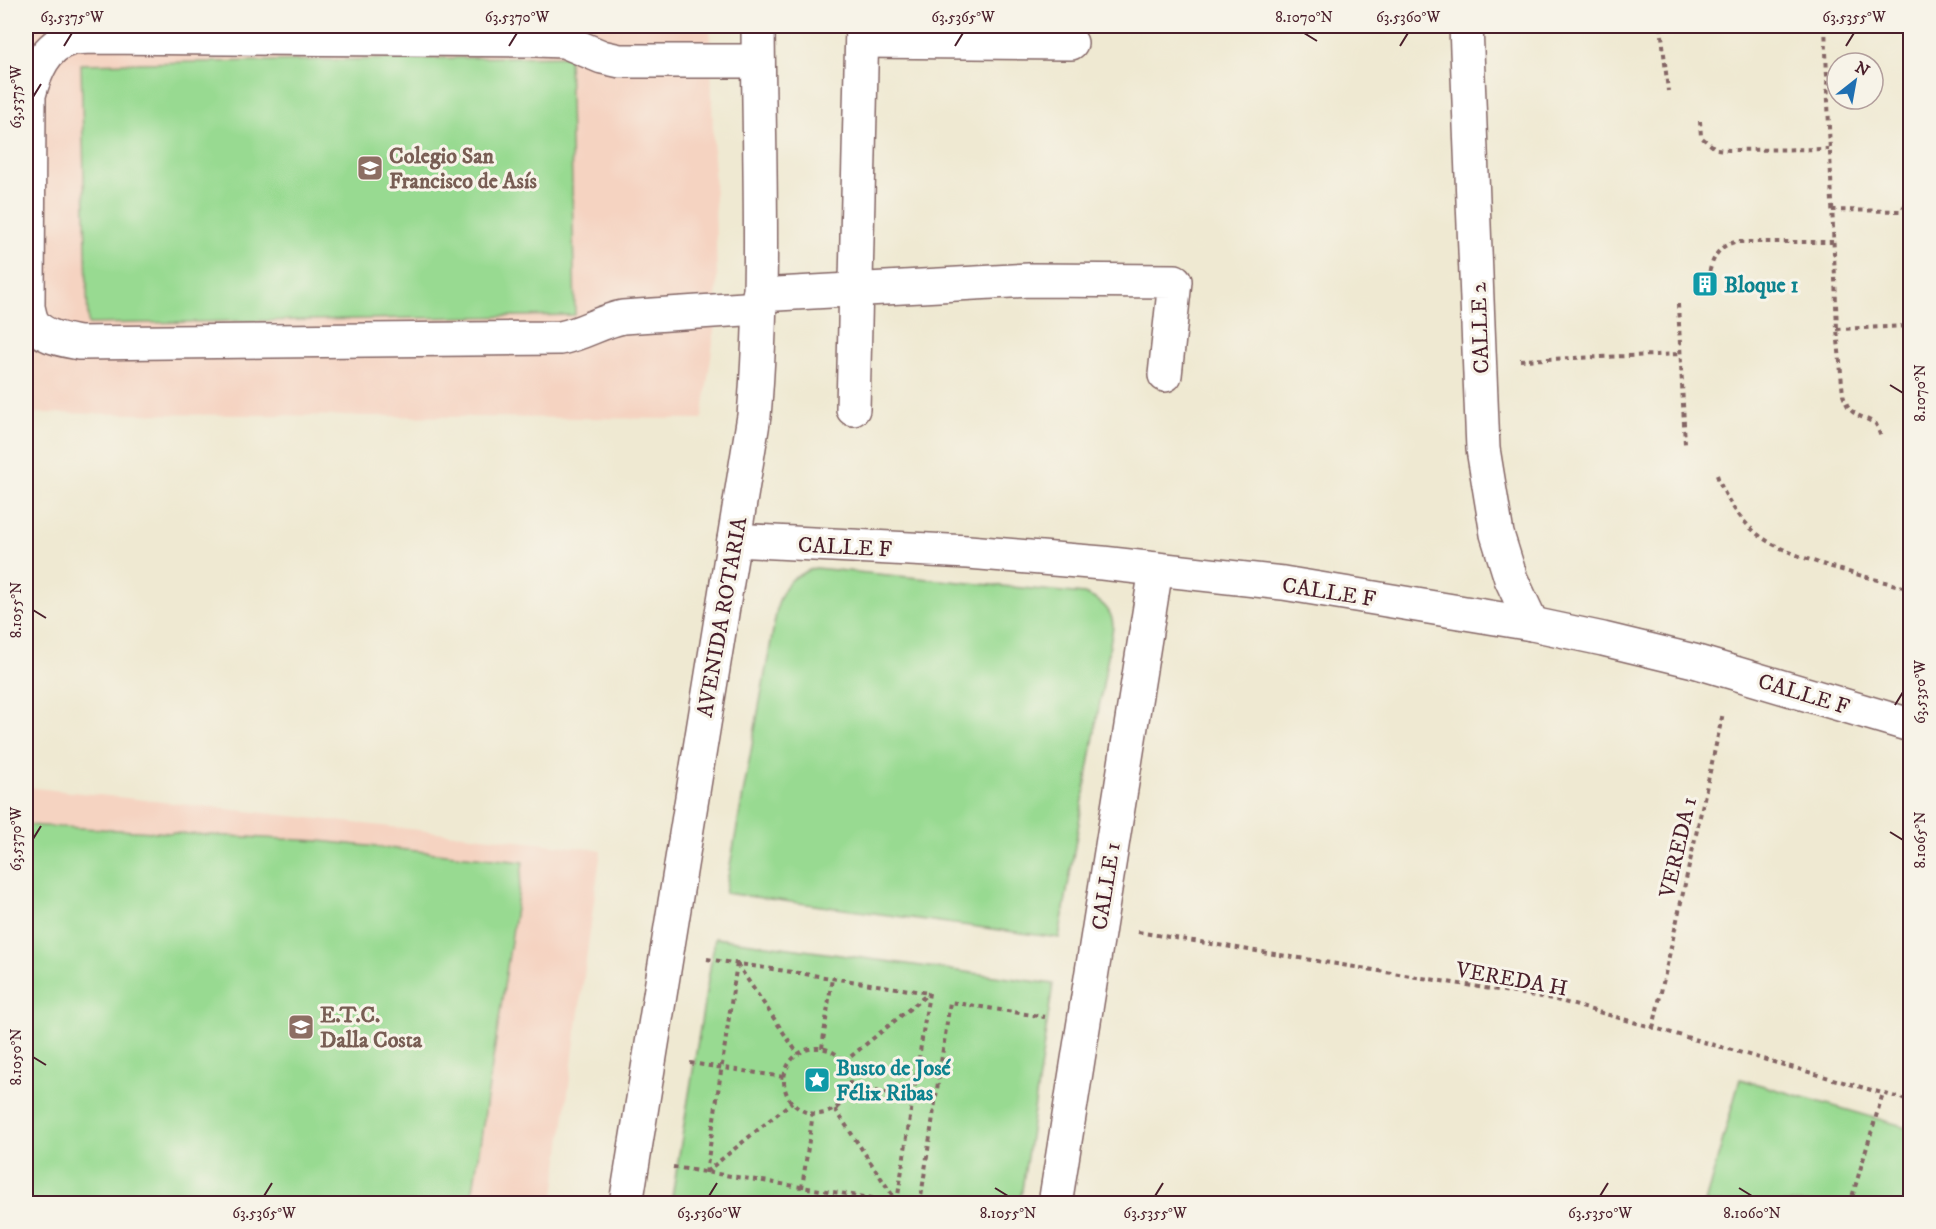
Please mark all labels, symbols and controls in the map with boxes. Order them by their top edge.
text: 63.5375°W [40,8,104,27]
text: 63.5370°W [485,8,549,27]
text: 63.5365°W [931,8,995,27]
text: 8.1070°N [1275,8,1333,27]
text: 63.5360°W [1376,8,1440,27]
text: 63.5355°W [1822,8,1886,27]
north arrow [1825,51,1885,111]
text: N [1851,57,1873,81]
text: 63.5375°W [7,65,26,129]
place label: Colegio San Francisco de Asís [389,143,538,195]
school or university icon: Colegio San Francisco de Asís [355,153,385,183]
building icon: Bloque 1 [1690,269,1720,299]
place label: Bloque 1 [1724,272,1798,299]
street label: CALLE 2 [1465,282,1496,374]
text: 8.1070°N [1911,364,1930,422]
street label: AVENIDA ROTARIA [692,514,754,719]
street label: CALLE F [797,532,893,563]
street label: CALLE F [1280,572,1378,613]
text: 8.1055°N [7,582,26,638]
text: 63.5350°W [1911,660,1930,724]
street label: CALLE F [1755,668,1853,721]
street label: VEREDA 1 [1654,794,1703,901]
text: 63.5370°W [7,807,26,871]
text: 8.1065°N [1911,812,1930,868]
street label: CALLE 1 [1086,840,1127,932]
street label: VEREDA H [1453,956,1570,1003]
place label: E.T.C. Dalla Costa [320,1002,423,1054]
school or university icon: E.T.C. Dalla Costa [286,1012,316,1042]
text: 8.1050°N [7,1028,26,1086]
place label: Busto de José Félix Ribas [836,1055,952,1107]
place icon: Busto de José Félix Ribas [802,1065,832,1095]
text: 63.5365°W [232,1204,296,1223]
text: 63.5360°W [677,1204,741,1223]
text: 8.1055°N [980,1204,1036,1223]
text: 63.5355°W [1123,1204,1187,1223]
text: 63.5350°W [1568,1204,1632,1223]
text: 8.1060°N [1723,1204,1781,1223]

